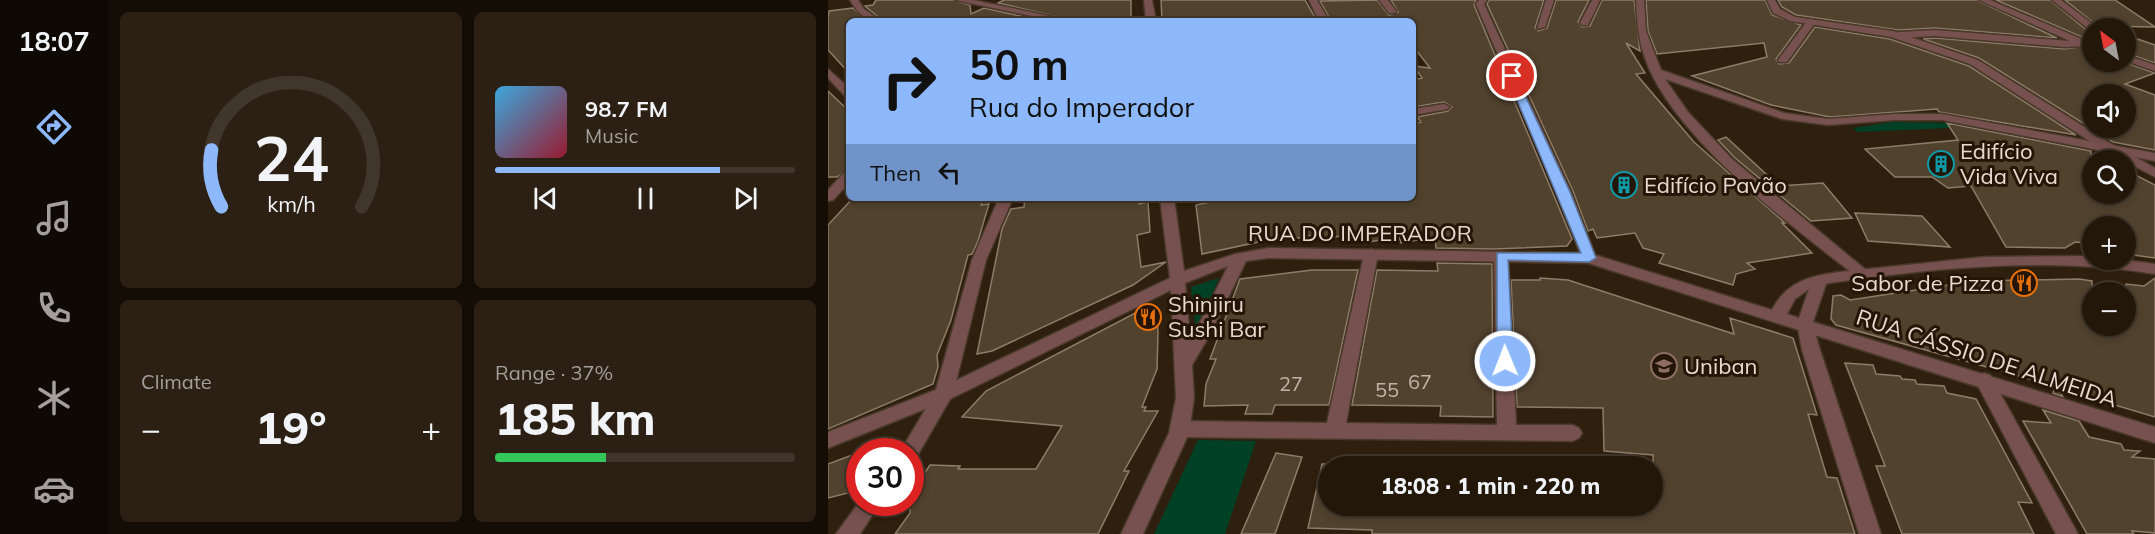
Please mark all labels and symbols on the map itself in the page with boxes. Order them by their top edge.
north arrow [2082,18,2136,72]
pin [1486,50,1537,101]
place label: Edifício Vida Viva [1960,137,2058,190]
building icon: Edifício Vida Viva [1926,149,1956,179]
building icon: Edifício Pavão [1609,170,1639,200]
place label: Edifício Pavão [1644,171,1787,199]
street label: RUA DO IMPERADOR [1248,219,1472,247]
restaurant icon: Sabor de Pizza [2009,268,2039,298]
place label: Sabor de Pizza [1851,269,2004,297]
place label: Shinjiru Sushi Bar [1168,290,1265,343]
restaurant icon: Shinjiru Sushi Bar [1133,302,1163,332]
street label: RUA CÁSSIO DE ALMEIDA [1853,303,2121,413]
position arrow [1473,329,1537,393]
school or university icon: Uniban [1649,351,1679,381]
place label: Uniban [1684,352,1757,380]
house number: 67 [1408,369,1432,394]
house number: 27 [1279,371,1303,396]
house number: 55 [1375,377,1399,402]
speed limit sign: 30 [846,438,924,516]

